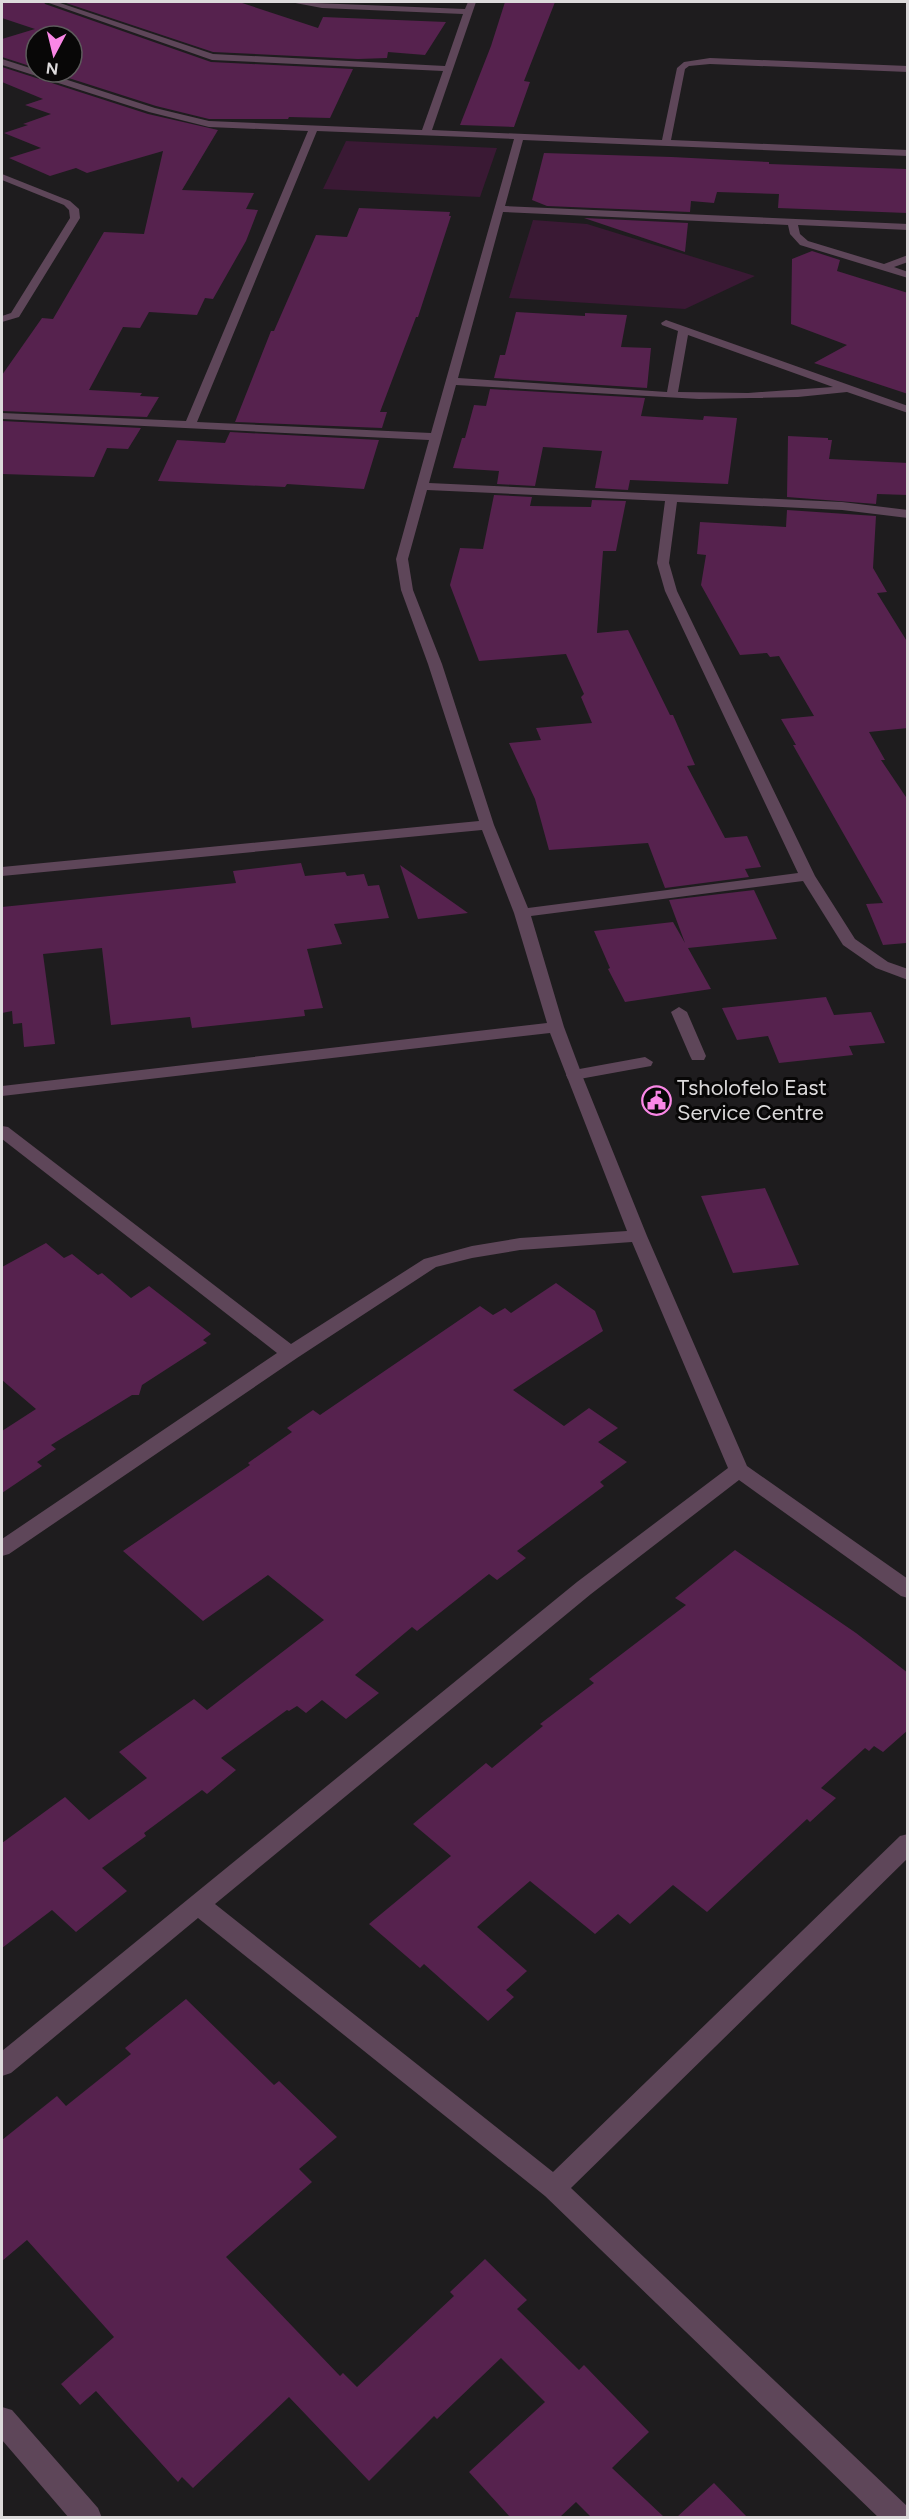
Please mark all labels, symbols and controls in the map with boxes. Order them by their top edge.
north arrow [24,24,84,84]
text: N [45,58,60,79]
place label: Tsholofelo East Service Centre [677,1074,827,1126]
public building icon: Tsholofelo East Service Centre [640,1084,672,1116]

